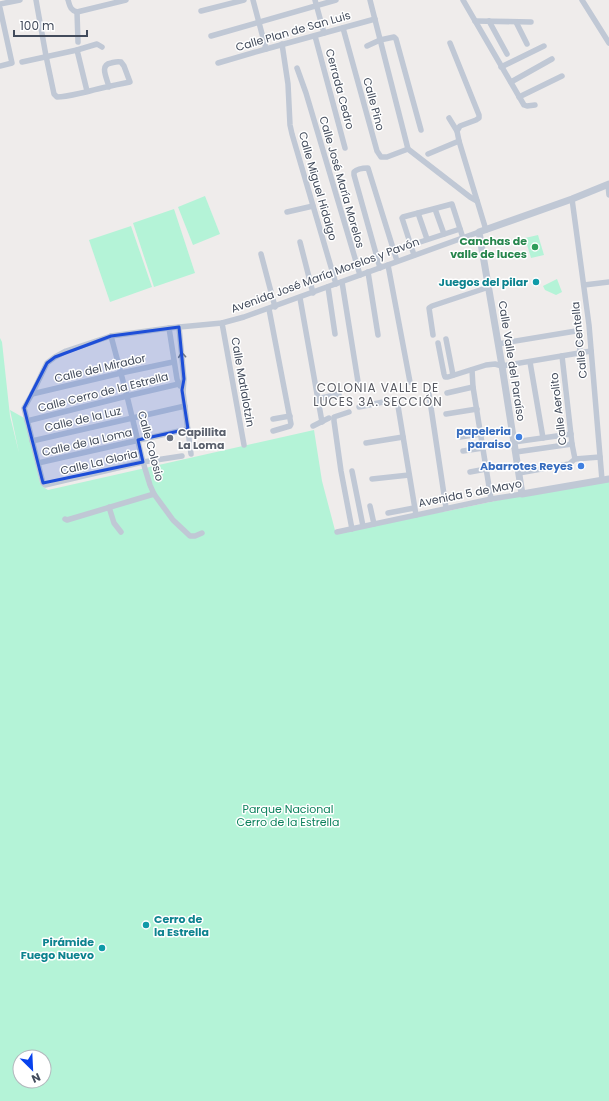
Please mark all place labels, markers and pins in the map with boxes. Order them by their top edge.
place label: Canchas de valle de luces [450,233,527,262]
marker: Canchas de valle de luces [530,242,540,252]
place label: Juegos del pilar [439,274,528,290]
marker: Juegos del pilar [531,277,541,287]
place label: papeleria paraiso [456,423,511,452]
place label: Capillita La Loma [178,424,226,453]
marker: papeleria paraiso [514,432,524,442]
marker: Capillita La Loma [165,433,175,443]
place label: Abarrotes Reyes [480,458,573,474]
marker: Abarrotes Reyes [576,461,586,471]
place label: Cerro de la Estrella [154,911,209,940]
marker: Cerro de la Estrella [141,920,151,930]
place label: Pirámide Fuego Nuevo [21,934,94,963]
marker: Pirámide Fuego Nuevo [97,943,107,953]

